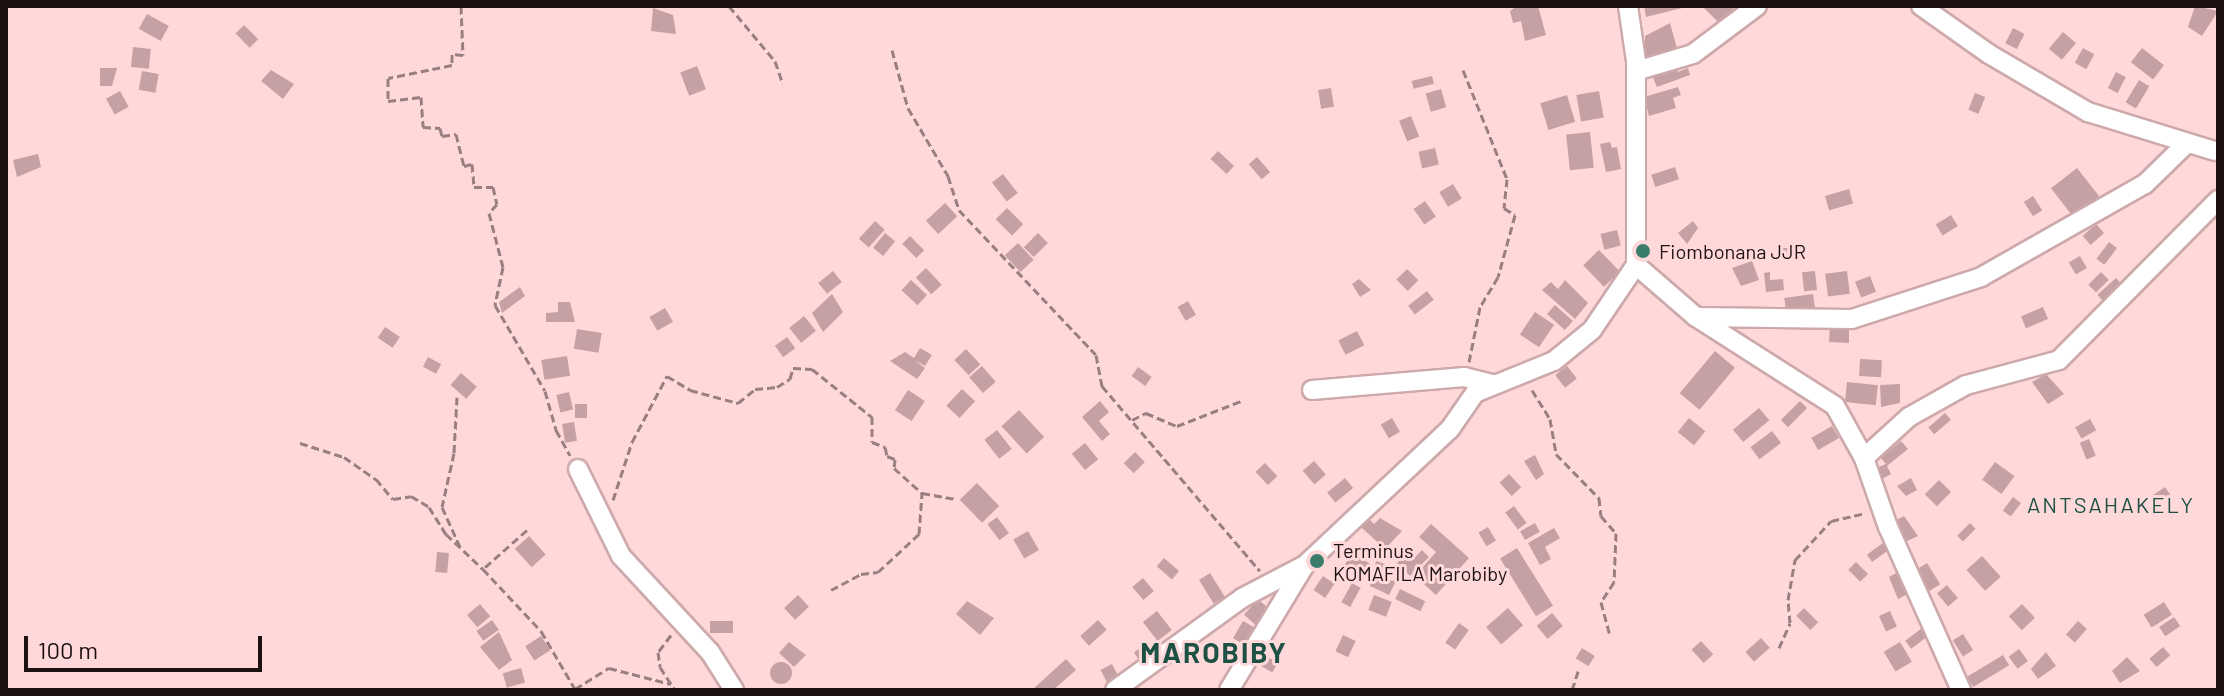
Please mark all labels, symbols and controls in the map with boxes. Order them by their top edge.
place label: Fiombonana JJR [1659,239,1806,263]
marker: Fiombonana JJR [1634,242,1652,260]
district label: ANTSAHAKELY [2027,492,2195,518]
place label: Terminus KOMAFILA Marobiby [1333,538,1507,585]
marker: Terminus KOMAFILA Marobiby [1308,552,1326,570]
scale bar [28,620,266,670]
text: 100 m [38,635,98,664]
district label: MAROBIBY [1140,635,1288,669]

